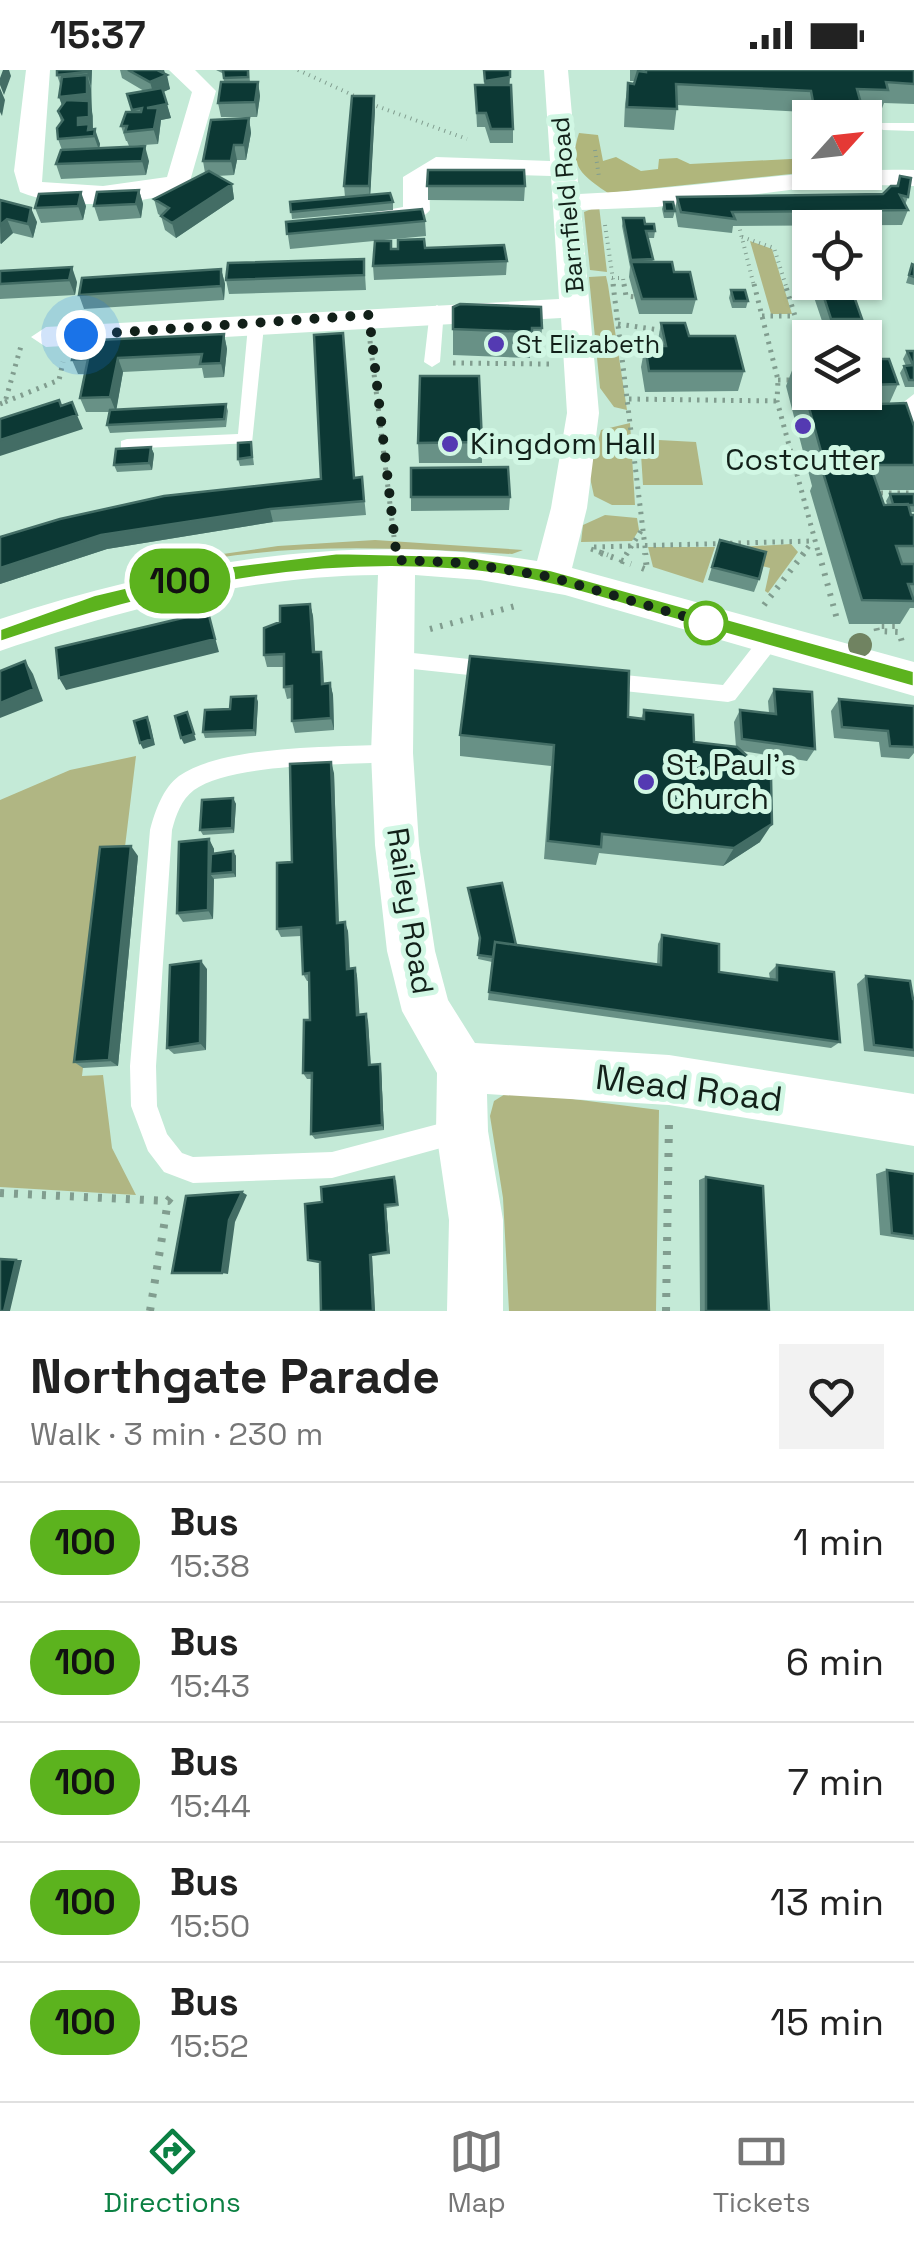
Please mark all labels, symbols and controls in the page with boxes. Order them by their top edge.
text: 15:37 [50,11,145,59]
north arrow [792,100,882,190]
map controls [792,100,882,410]
street label: Barnfield Road [543,116,591,294]
button: locate [792,210,882,300]
your location [56,310,106,360]
button: layers [792,320,882,410]
place label: St Elizabeth [516,328,660,360]
marker: St Elizabeth [485,333,507,355]
marker: Costcutter [792,415,814,437]
place label: Kingdom Hall [470,424,656,463]
marker: Kingdom Hall [439,433,461,455]
place label: Costcutter [725,440,881,479]
line badge: 100 [122,548,238,614]
text: 100 [149,559,211,603]
unlabelled marker [685,602,727,644]
place label: St. Paul's Church [666,745,796,818]
marker: St. Paul's Church [635,771,657,793]
street label: Railey Road [378,825,443,997]
street label: Mead Road [593,1055,785,1121]
button: heart [779,1344,884,1449]
text: Northgate Parade [30,1346,440,1407]
text: Walk · 3 min · 230 m [30,1414,323,1454]
text: Bus [170,1498,239,1546]
text: 1 min [793,1518,884,1566]
text: 100 [54,1520,116,1564]
text: 15:38 [170,1546,250,1586]
text: Bus [170,1618,239,1666]
text: 6 min [786,1638,884,1686]
text: 100 [54,1640,116,1684]
text: 15:43 [170,1666,250,1706]
text: Bus [170,1738,239,1786]
text: 7 min [788,1758,884,1806]
text: 100 [54,1760,116,1804]
text: 15:44 [170,1786,251,1826]
text: Bus [170,1858,239,1906]
text: 13 min [770,1878,884,1926]
text: 100 [54,1880,116,1924]
text: 15:50 [170,1906,250,1946]
text: Bus [170,1978,239,2026]
text: 15 min [770,1998,884,2046]
text: 100 [54,2000,116,2044]
text: 15:52 [170,2026,249,2066]
tab: Directions [103,2124,241,2220]
tab: Map [448,2124,506,2220]
tab: Tickets [713,2124,811,2220]

